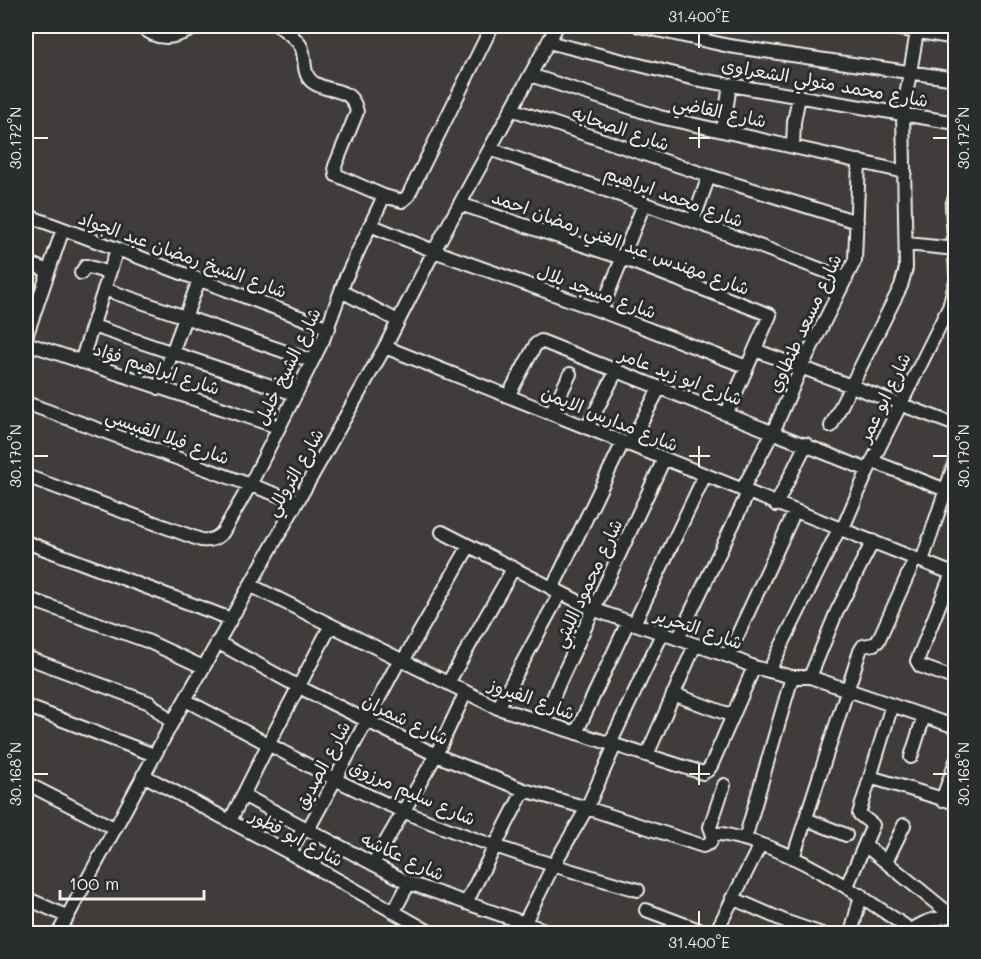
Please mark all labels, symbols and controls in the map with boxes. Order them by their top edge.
text: 31.400°E [668,6,730,26]
street label: شارع محمد متولي الشعراوى [719,52,930,117]
street label: شارع القاضي [670,89,769,137]
street label: شارع الصحابه [569,100,673,157]
text: 30.172°N [5,107,25,169]
text: 30.172°N [953,107,973,169]
street label: شارع محمد ابراهيم [600,160,747,235]
street label: شارع مهندس عبد الغني رمضان احمد [487,184,753,305]
street label: شارع الشيخ رمضان عبد الجواد [75,205,290,304]
street label: شارع مسعد طنطاوي [761,250,848,397]
street label: شارع مسجد بلال [534,258,660,325]
street label: شارع الشيخ خليل [248,303,327,429]
street label: شارع ابراهيم فؤاد [90,336,223,403]
street label: شارع ابو زيد عامر [614,341,746,411]
street label: شارع ابو عمر [851,348,917,448]
street label: شارع مدارس الايمن [538,380,682,457]
street label: شارع فيلا القبيسي [101,403,233,474]
text: 30.170°N [5,424,25,488]
street label: شارع التروللي [259,424,333,523]
text: 30.170°N [953,424,973,488]
street label: شارع محمود الليثي [547,515,632,653]
street label: شارع التحرير [650,601,746,655]
street label: شارع الفيروز [483,671,578,726]
street label: شارع شمران [358,688,453,751]
street label: شارع الصديق [289,717,356,814]
text: 30.168°N [5,742,25,806]
text: 30.168°N [953,742,973,806]
street label: شارع سليم مرزوق [345,754,480,833]
street label: شارع ابو قطور [244,801,348,873]
street label: شارع عكاشه [357,826,449,887]
scale bar [60,863,204,901]
text: 100 m [69,871,119,895]
text: 31.400°E [668,932,730,952]

